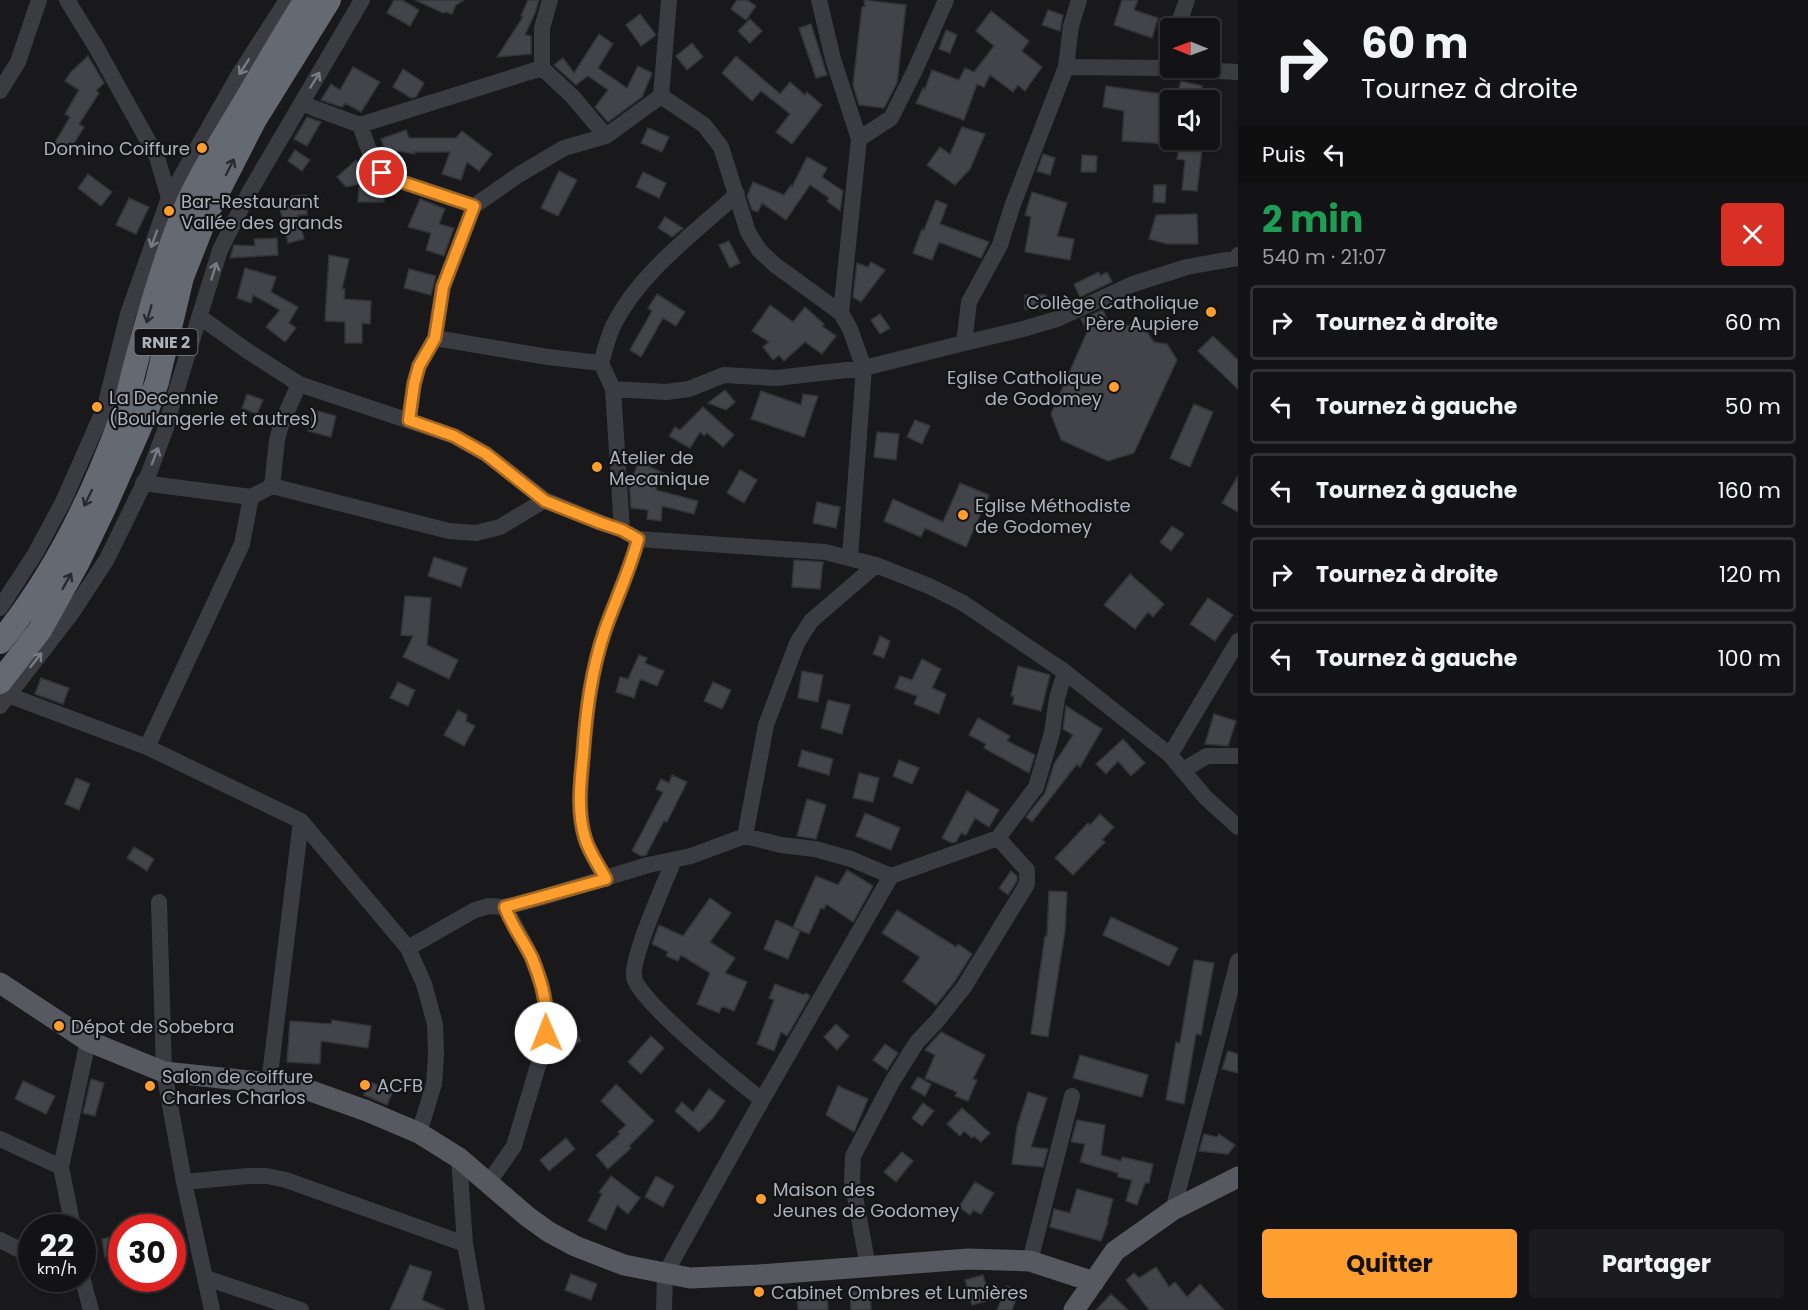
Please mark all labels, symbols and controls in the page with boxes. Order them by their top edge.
text: 60 m [1361,14,1469,73]
north arrow [1160,18,1220,78]
map controls [1160,18,1220,150]
icon: right [1262,24,1340,102]
one-way arrow [238,58,250,75]
text: Tournez à droite [1361,70,1578,107]
one-way arrow [309,72,321,89]
button: sound [1160,90,1220,150]
place label: Domino Coiffure [44,136,190,161]
icon: left [1318,138,1351,171]
text: Puis [1262,139,1306,170]
marker: Domino Coiffure [195,141,209,155]
pin [356,147,407,198]
icon: arrive [365,156,398,189]
one-way arrow [225,159,236,177]
place label: Bar-Restaurant Vallée des grands [181,189,343,235]
text: 2 min [1262,194,1363,245]
button: close [1721,203,1784,266]
marker: Bar-Restaurant Vallée des grands [162,204,176,218]
one-way arrow [148,229,159,248]
text: 540 m · 21:07 [1262,243,1386,271]
one-way arrow [209,261,220,280]
place label: Collège Catholique Père Aupiere [1026,290,1199,336]
one-way arrow [143,304,154,323]
marker: Collège Catholique Père Aupiere [1204,305,1218,319]
icon: right [1265,306,1298,339]
text: Tournez à droite [1316,307,1498,338]
text: 60 m [1725,307,1781,338]
road number: RNIE 2 [134,329,198,355]
place label: Eglise Catholique de Godomey [947,365,1102,411]
marker: Eglise Catholique de Godomey [1107,380,1121,394]
place label: La Decennie (Boulangerie et autres) [109,385,318,431]
icon: left [1265,390,1298,423]
text: Tournez à gauche [1316,391,1517,422]
text: 50 m [1725,391,1781,422]
marker: La Decennie (Boulangerie et autres) [90,400,104,414]
place label: Atelier de Mecanique [609,445,710,491]
one-way arrow [150,447,161,466]
marker: Atelier de Mecanique [590,460,604,474]
icon: left [1265,474,1298,507]
text: Tournez à gauche [1316,475,1517,506]
text: 160 m [1718,475,1781,506]
one-way arrow [82,489,94,507]
place label: Eglise Méthodiste de Godomey [975,493,1131,539]
marker: Eglise Méthodiste de Godomey [956,508,970,522]
icon: right [1265,558,1298,591]
text: Tournez à droite [1316,559,1498,590]
text: 120 m [1719,559,1781,590]
one-way arrow [62,573,73,591]
icon: left [1265,642,1298,675]
text: Tournez à gauche [1316,643,1517,674]
text: 100 m [1718,643,1781,674]
one-way arrow [29,652,42,668]
position arrow [514,1001,578,1065]
place label: Dépot de Sobebra [71,1014,235,1039]
marker: Dépot de Sobebra [52,1019,66,1033]
place label: Salon de coiffure Charles Charlos [162,1064,313,1110]
place label: ACFB [377,1073,423,1098]
marker: ACFB [358,1078,372,1092]
marker: Salon de coiffure Charles Charlos [143,1079,157,1093]
place label: Maison des Jeunes de Godomey [773,1177,959,1223]
marker: Maison des Jeunes de Godomey [754,1192,768,1206]
speed limit sign: 30 [108,1214,186,1292]
text: 22 [40,1224,74,1267]
button: Quitter [1262,1229,1517,1298]
button: Partager [1529,1229,1784,1298]
text: km/h [37,1258,77,1279]
place label: Cabinet Ombres et Lumières [771,1280,1028,1305]
marker: Cabinet Ombres et Lumières [752,1285,766,1299]

